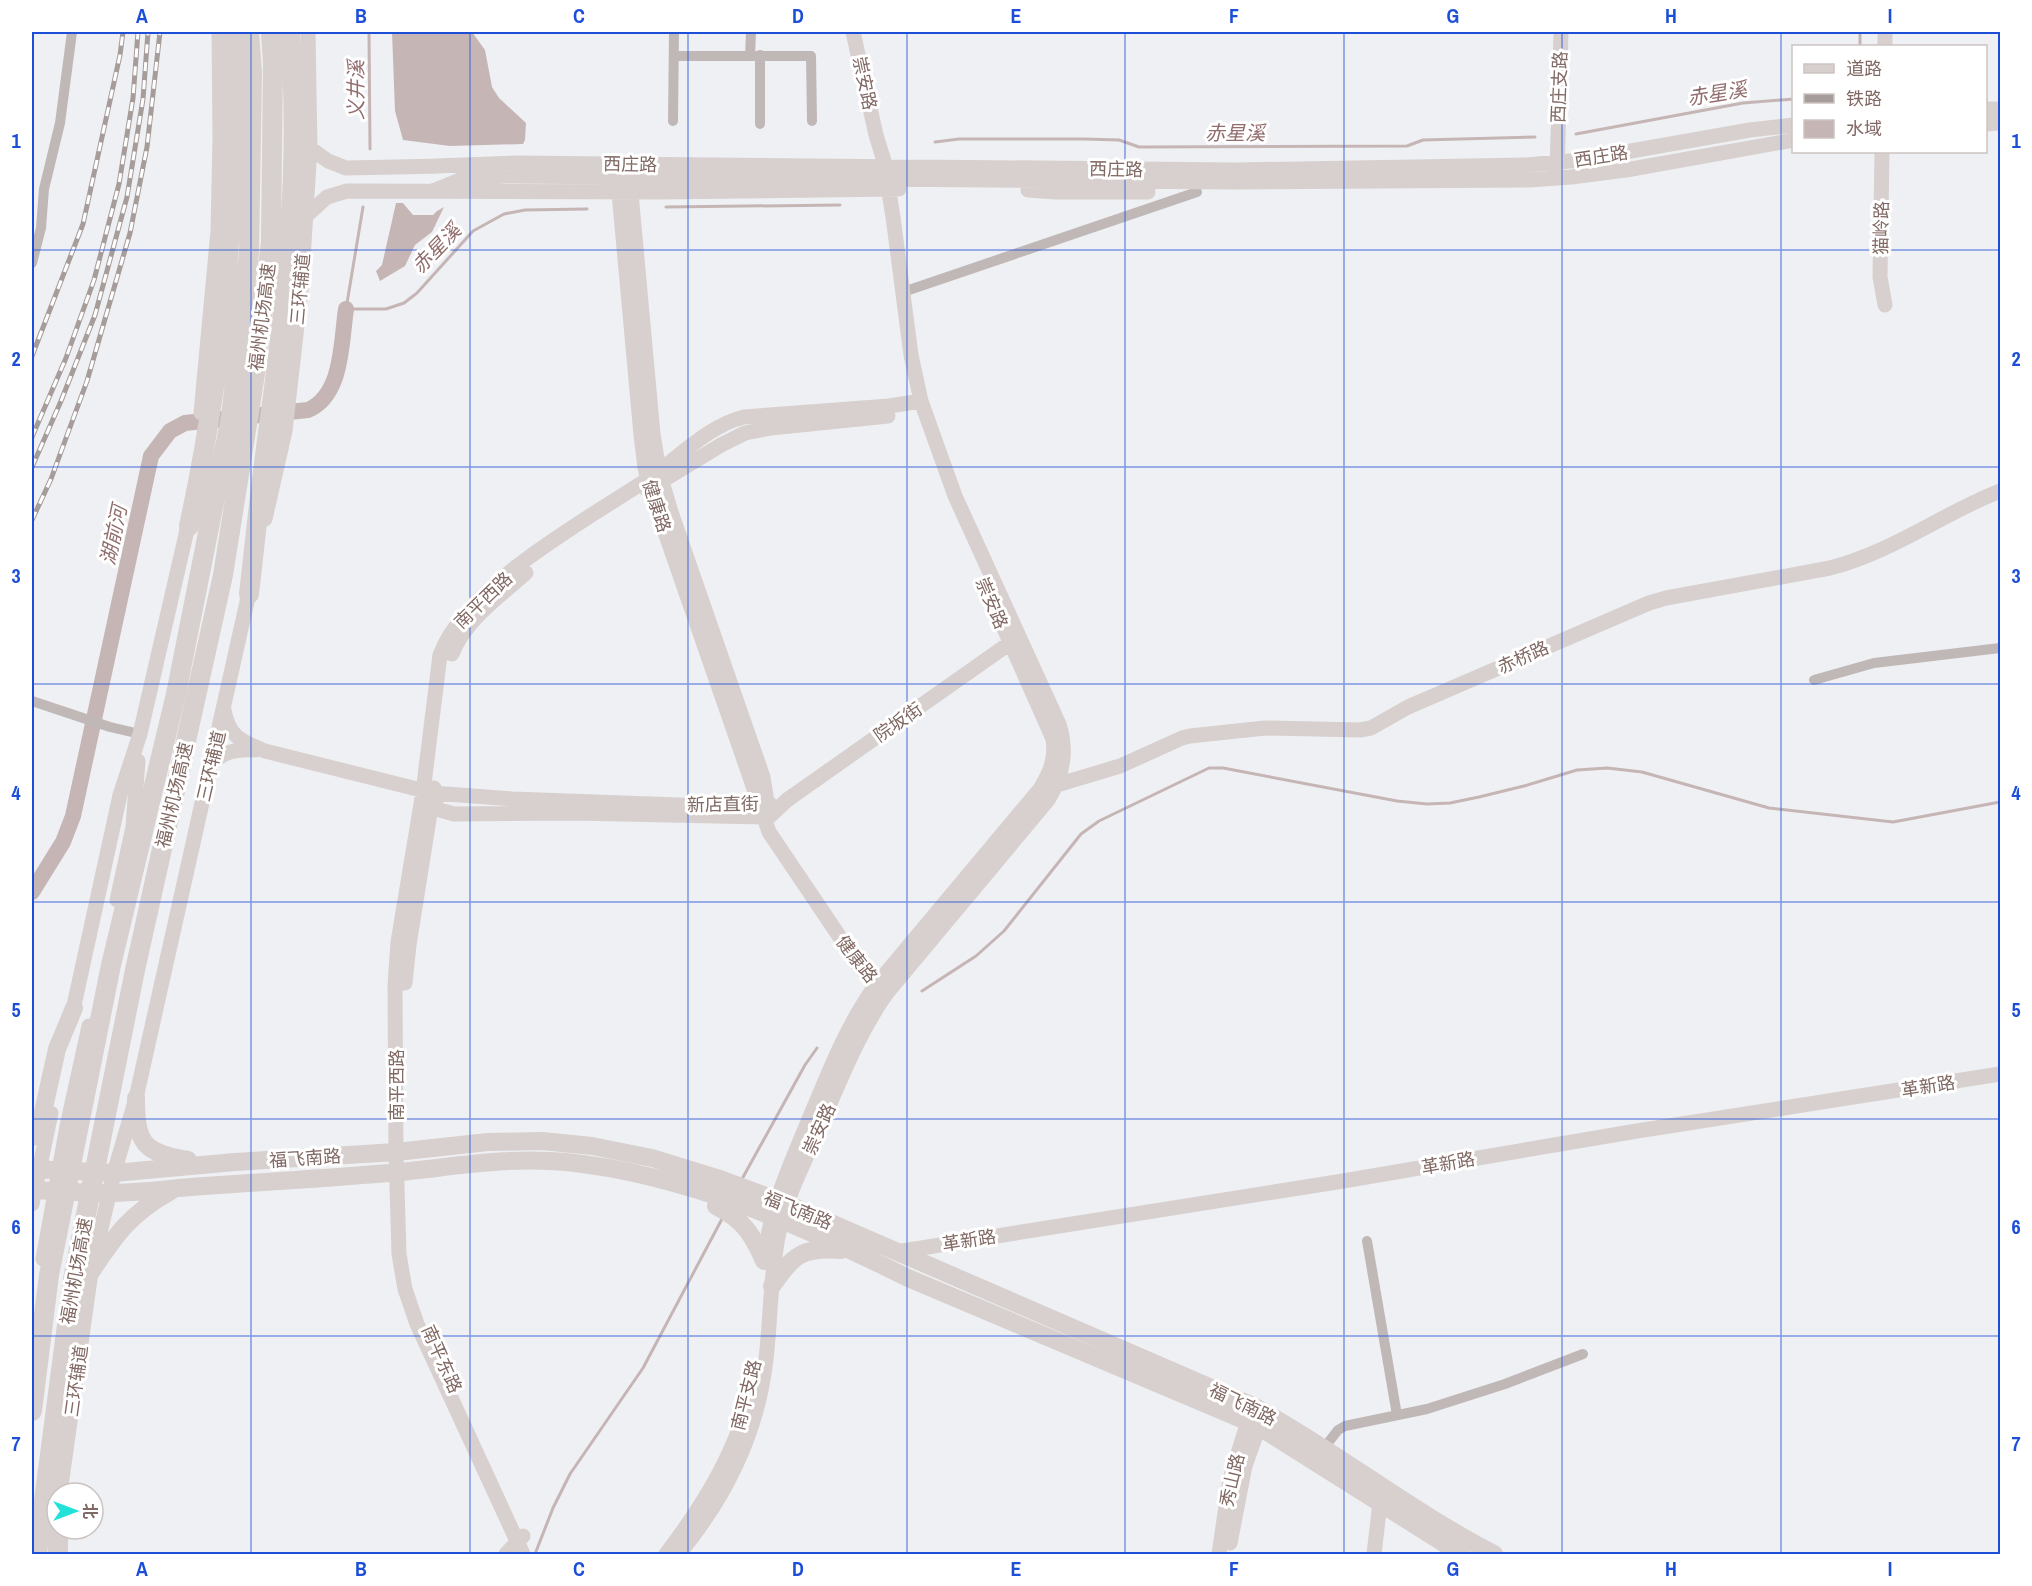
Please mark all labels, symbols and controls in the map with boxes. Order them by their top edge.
text: A [136,2,148,29]
text: B [355,2,367,29]
text: C [573,2,585,29]
text: D [792,2,804,29]
text: E [1011,2,1022,29]
text: F [1229,2,1239,29]
text: G [1447,2,1459,29]
text: H [1665,2,1677,29]
text: I [1888,2,1892,29]
legend [1792,45,1987,153]
street label: 西庄支路 [1545,51,1573,123]
street label: 崇安路 [847,54,883,112]
text: 道路 [1846,56,1882,81]
water label: 义井溪 [342,58,369,120]
water label: 赤星溪 [1685,75,1751,111]
text: 铁路 [1846,86,1882,111]
text: 水域 [1846,116,1882,141]
water label: 赤星溪 [1205,119,1267,146]
text: 1 [11,127,21,154]
text: 1 [2011,127,2021,154]
street label: 西庄路 [1572,139,1630,173]
street label: 西庄路 [603,151,657,177]
street label: 西庄路 [1089,156,1143,182]
street label: 猫岭路 [1868,201,1894,255]
water label: 赤星溪 [405,216,468,279]
street label: 三环辅道 [284,252,316,326]
street label: 福州机场高速 [243,262,281,372]
text: 2 [11,345,21,372]
text: 2 [2011,345,2021,372]
street label: 健康路 [637,476,677,536]
water label: 湖前河 [94,499,133,567]
text: 3 [11,562,21,589]
text: 3 [2011,562,2021,589]
street label: 南平西路 [448,566,518,634]
street label: 崇安路 [970,573,1014,633]
street label: 赤桥路 [1493,635,1553,679]
street label: 院坂街 [869,696,927,748]
street label: 三环辅道 [191,728,231,804]
street label: 福州机场高速 [150,740,198,850]
text: 4 [11,779,21,806]
text: 4 [2011,779,2021,806]
street label: 新店直街 [687,791,759,817]
street label: 健康路 [831,930,883,988]
text: 5 [11,996,21,1023]
text: 5 [2011,996,2021,1023]
street label: 南平西路 [384,1049,409,1121]
street label: 革新路 [1899,1069,1957,1103]
street label: 崇安路 [797,1099,841,1159]
street label: 福飞南路 [268,1143,342,1173]
street label: 革新路 [1419,1146,1477,1180]
street label: 福飞南路 [760,1185,836,1235]
text: 6 [11,1213,21,1240]
text: 6 [2011,1213,2021,1240]
street label: 福州机场高速 [54,1216,98,1326]
street label: 革新路 [940,1223,998,1257]
street label: 南平东路 [416,1321,468,1397]
street label: 三环辅道 [59,1344,93,1418]
street label: 南平支路 [725,1357,767,1433]
street label: 福飞南路 [1205,1377,1281,1431]
text: 7 [11,1430,21,1457]
text: 7 [2011,1430,2021,1457]
street label: 秀山路 [1214,1451,1250,1509]
north arrow [45,1481,105,1541]
text: 北 [79,1503,101,1519]
text: A [136,1555,148,1582]
text: B [355,1555,367,1582]
text: C [573,1555,585,1582]
text: D [792,1555,804,1582]
text: E [1011,1555,1022,1582]
text: F [1229,1555,1239,1582]
text: G [1447,1555,1459,1582]
text: H [1665,1555,1677,1582]
text: I [1888,1555,1892,1582]

